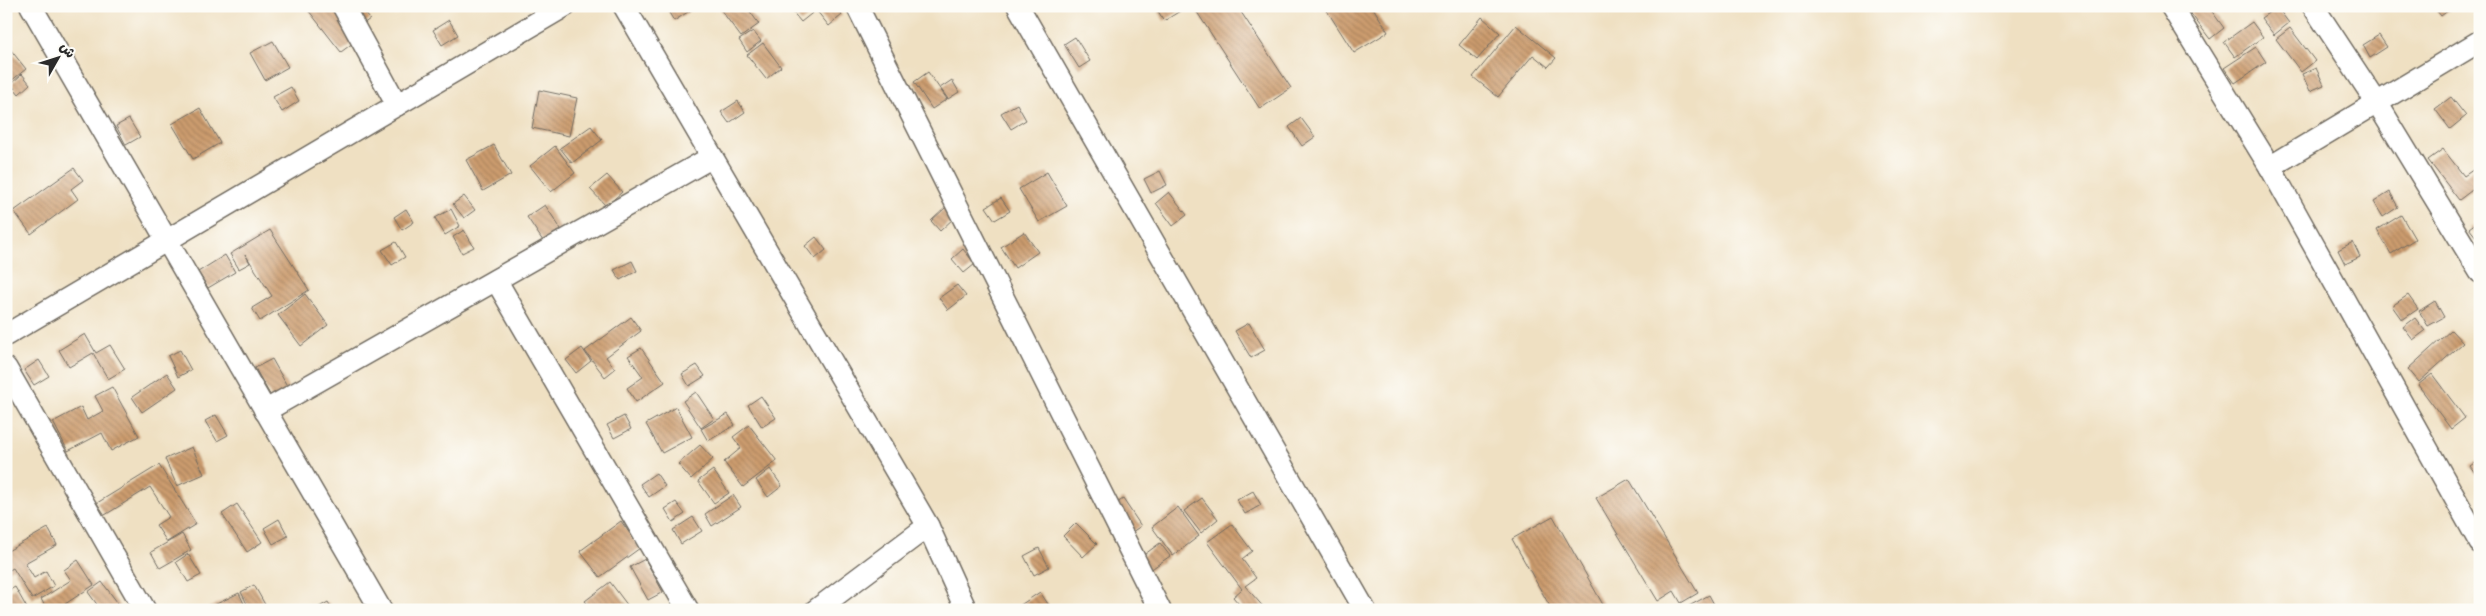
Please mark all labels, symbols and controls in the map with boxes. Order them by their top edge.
north arrow [32,32,82,82]
text: ش [55,37,81,62]

